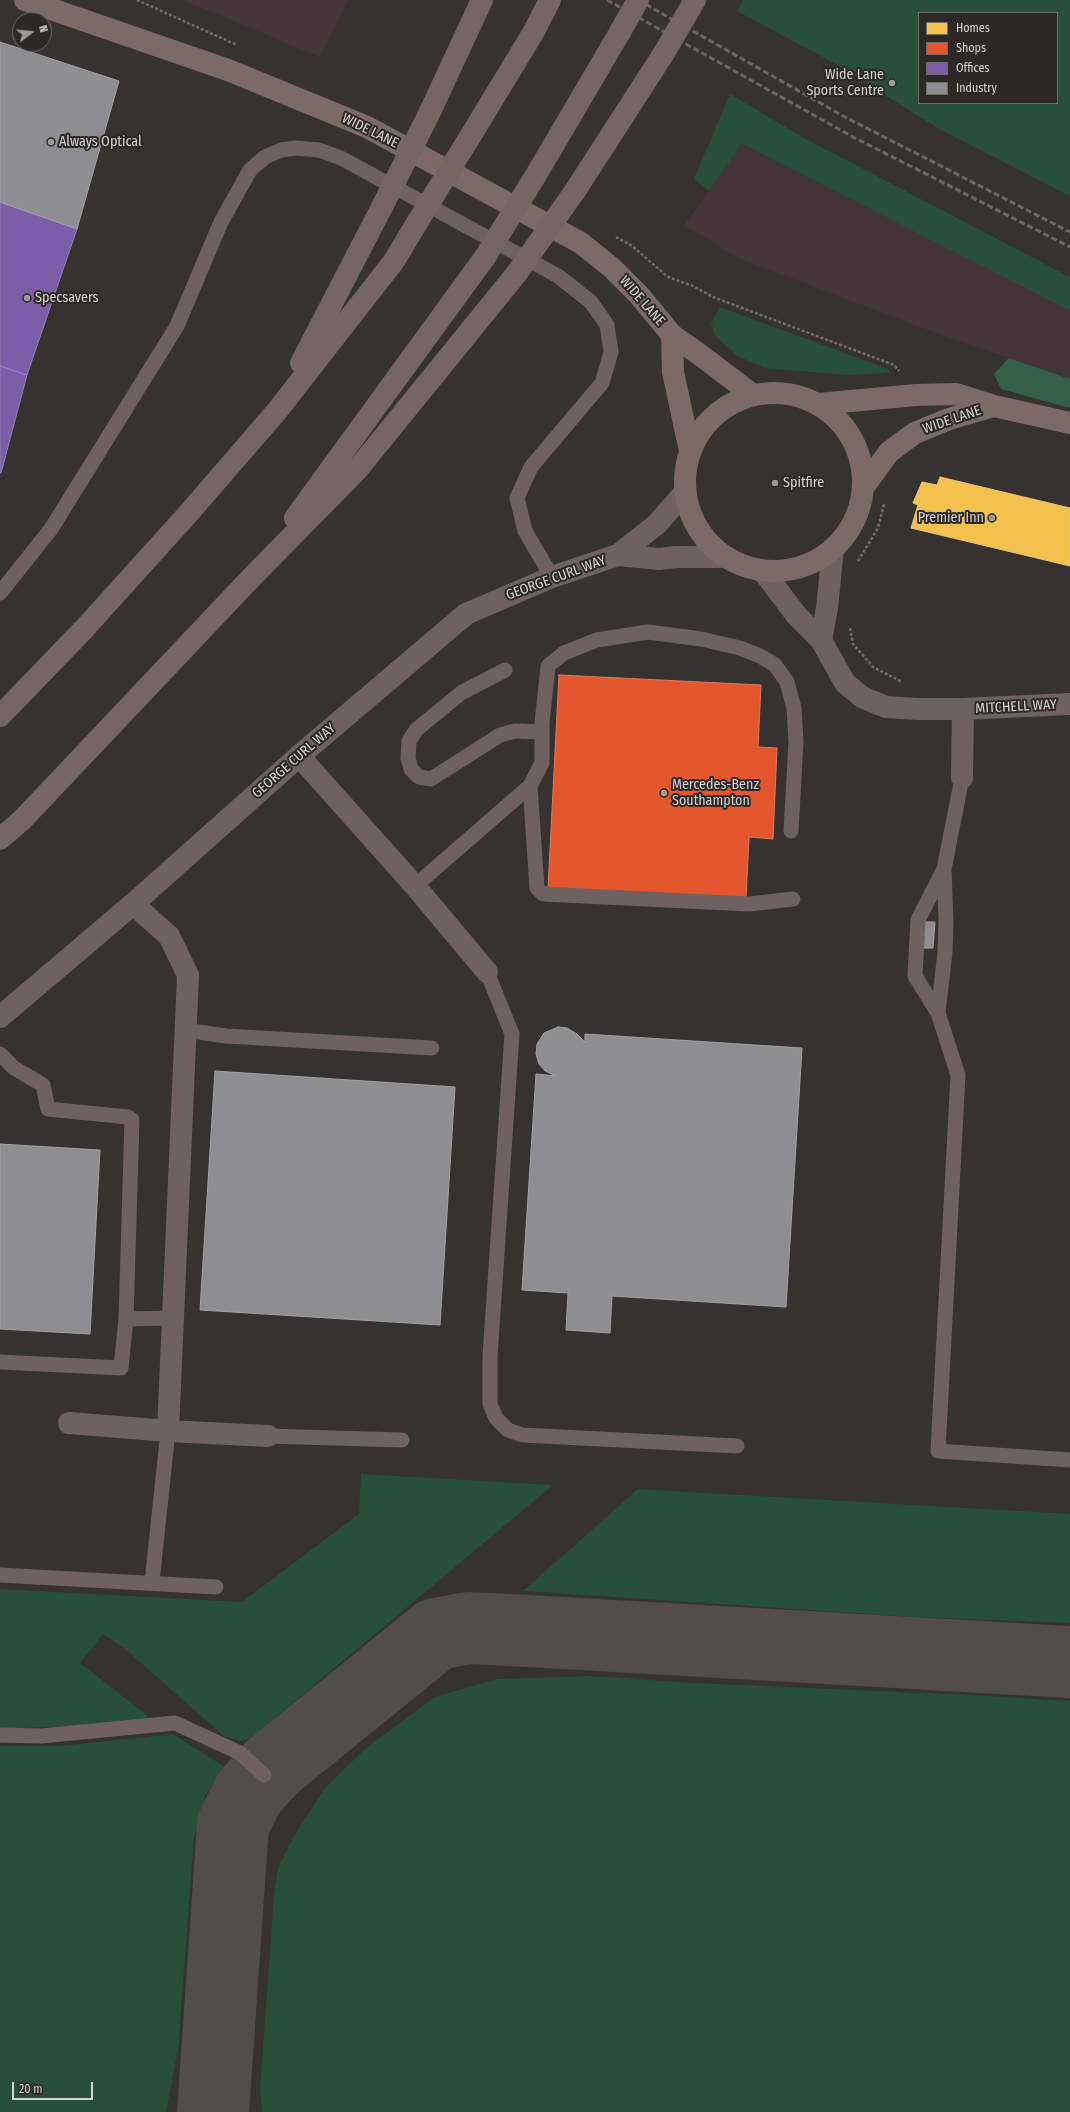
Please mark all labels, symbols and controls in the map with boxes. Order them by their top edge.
north arrow [12,12,52,52]
legend [918,12,1058,104]
text: Homes [956,21,990,35]
text: N [36,24,50,34]
text: Shops [956,41,986,55]
text: Offices [956,61,989,75]
place label: Wide Lane Sports Centre [806,67,884,100]
marker: Wide Lane Sports Centre [887,78,897,88]
text: Industry [956,81,997,95]
street label: WIDE LANE [339,110,401,152]
place label: Always Optical [59,134,142,150]
marker: Always Optical [46,137,56,147]
street label: WIDE LANE [616,273,668,329]
place label: Specsavers [35,290,99,306]
marker: Specsavers [22,293,32,303]
street label: WIDE LANE [921,402,983,438]
place label: Spitfire [783,475,824,491]
marker: Spitfire [770,478,780,488]
place label: Premier Inn [918,510,984,526]
marker: Premier Inn [987,513,997,523]
street label: GEORGE CURL WAY [504,552,608,604]
street label: MITCHELL WAY [975,696,1057,718]
street label: GEORGE CURL WAY [249,720,339,802]
place label: Mercedes-Benz Southampton [672,777,759,810]
marker: Mercedes-Benz Southampton [659,788,669,798]
scale bar [14,2074,95,2100]
text: 20 m [19,2082,43,2096]

